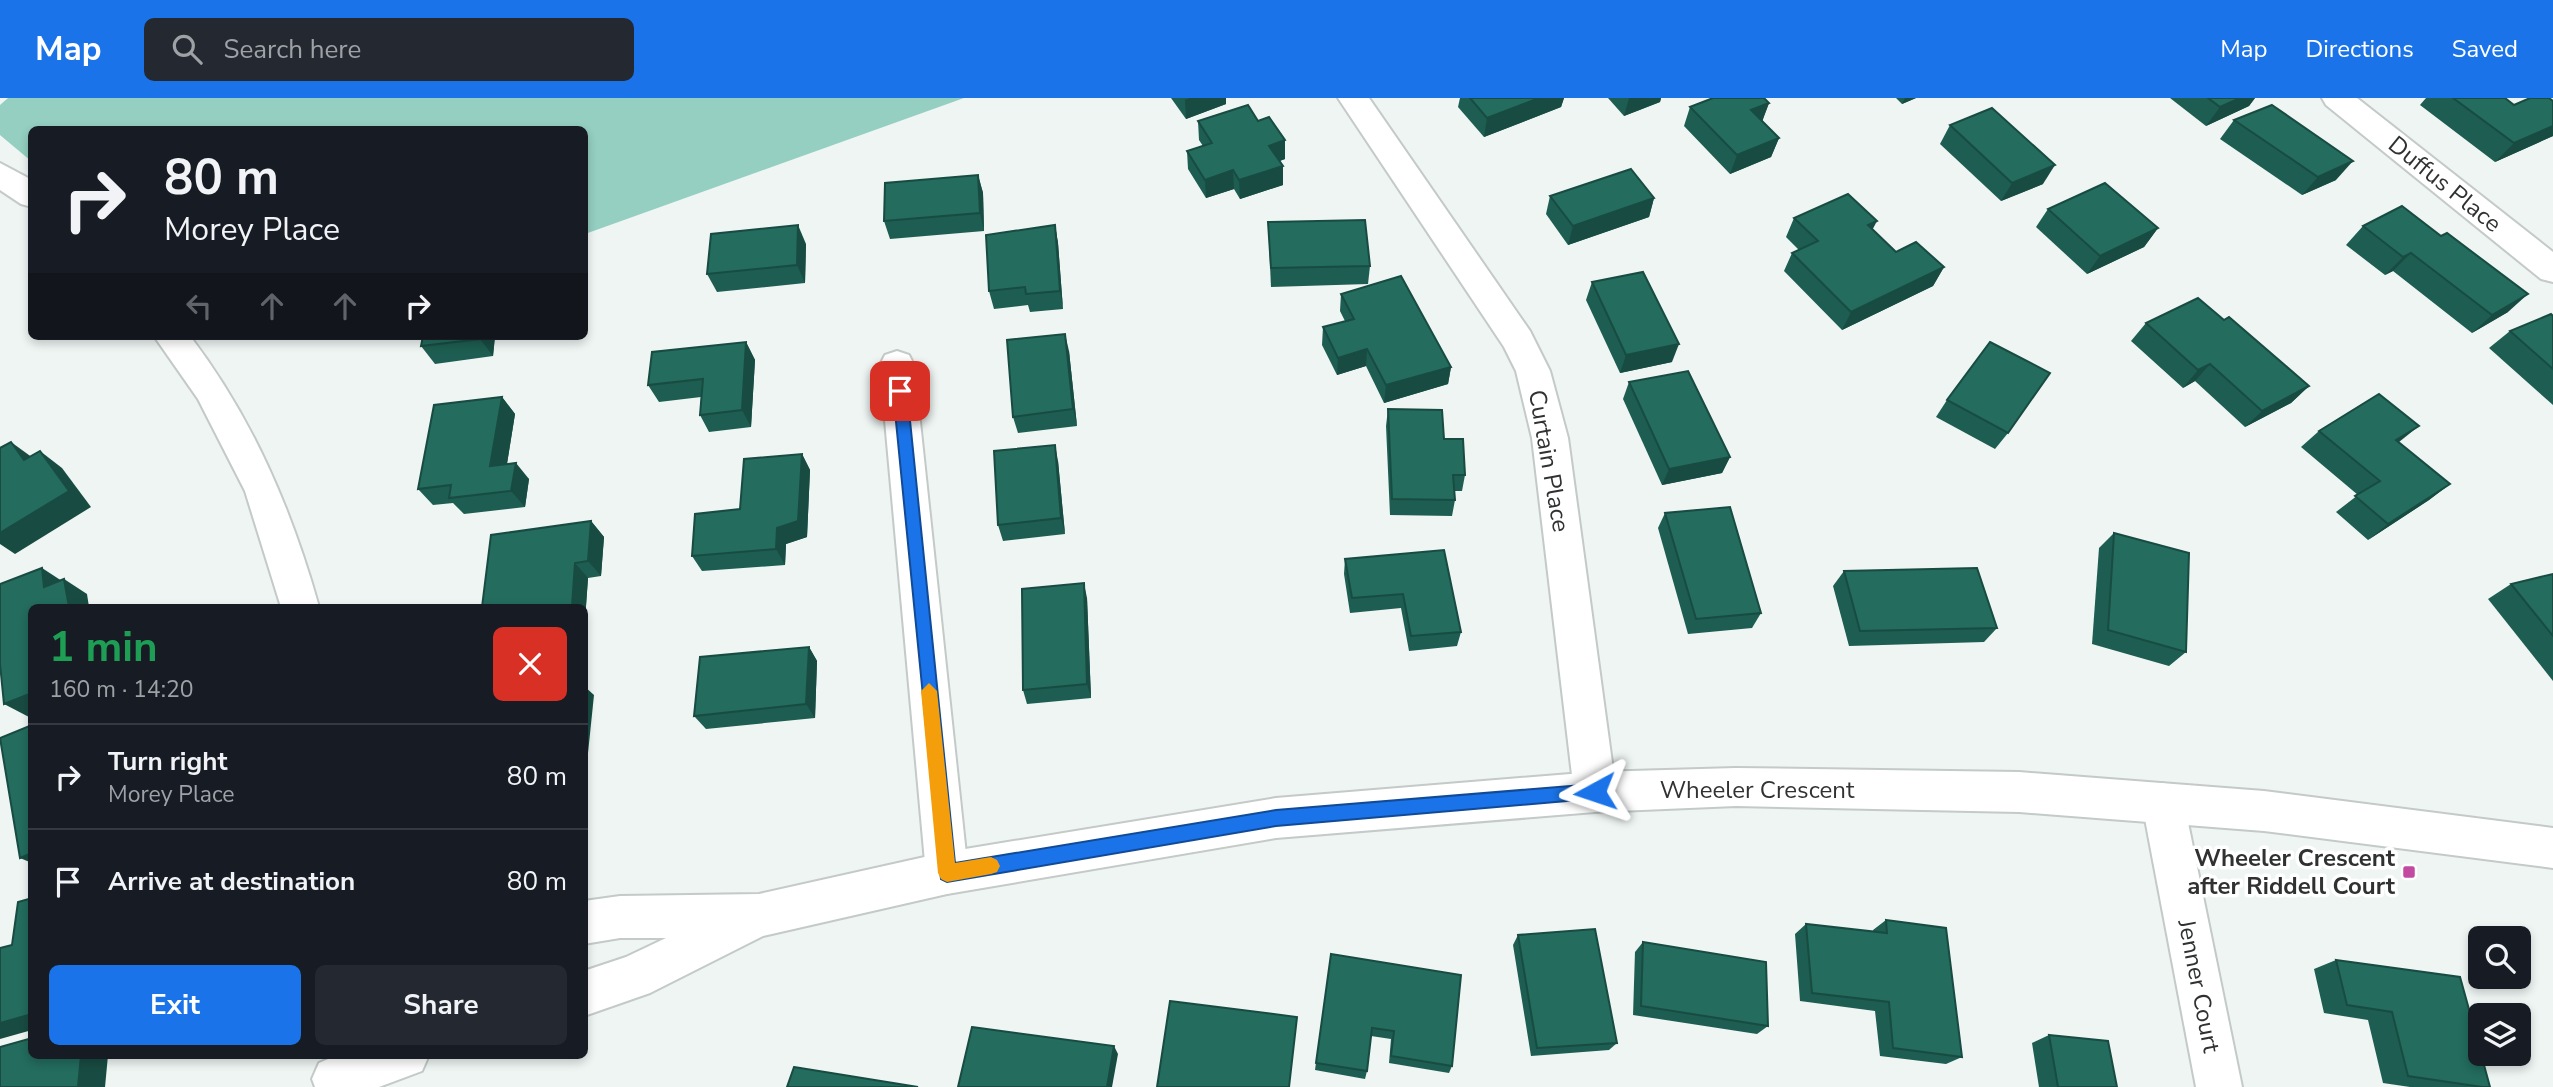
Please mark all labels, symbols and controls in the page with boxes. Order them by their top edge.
search box [144,18,634,81]
text: Map [35,27,102,72]
icon: search [168,30,206,68]
text: Search here [224,32,361,67]
text: Map [2220,33,2267,65]
text: Directions [2305,33,2414,65]
text: Saved [2452,33,2518,65]
street label: Duffus Place [2382,129,2508,239]
text: 80 m [164,144,279,211]
icon: right [49,154,140,245]
text: Morey Place [164,208,340,251]
icon: left [180,287,218,325]
icon: ahead [253,287,291,325]
icon: ahead [326,287,364,325]
icon: right [399,287,437,325]
pin [870,361,930,421]
icon: arrive [881,372,919,410]
street label: Curtain Place [1521,387,1577,535]
text: 1 min [49,619,158,676]
button: close [493,627,567,701]
text: 160 m · 14:20 [49,674,194,705]
text: Turn right [108,744,227,779]
position arrow [1558,755,1632,829]
icon: right [49,758,87,796]
text: 80 m [507,759,567,794]
street label: Wheeler Crescent [1660,774,1855,806]
text: Morey Place [108,779,235,810]
place label: Wheeler Crescent after Riddell Court [2187,842,2396,902]
icon: arrive [49,863,87,901]
text: Arrive at destination [108,864,355,899]
text: 80 m [507,864,567,899]
marker: Wheeler Crescent after Riddell Court [2401,864,2417,880]
street label: Jenner Court [2170,916,2228,1056]
map controls [2468,926,2531,1066]
button: search [2468,926,2531,989]
button: Exit [49,965,301,1045]
button: Share [315,965,567,1045]
button: layers [2468,1003,2531,1066]

